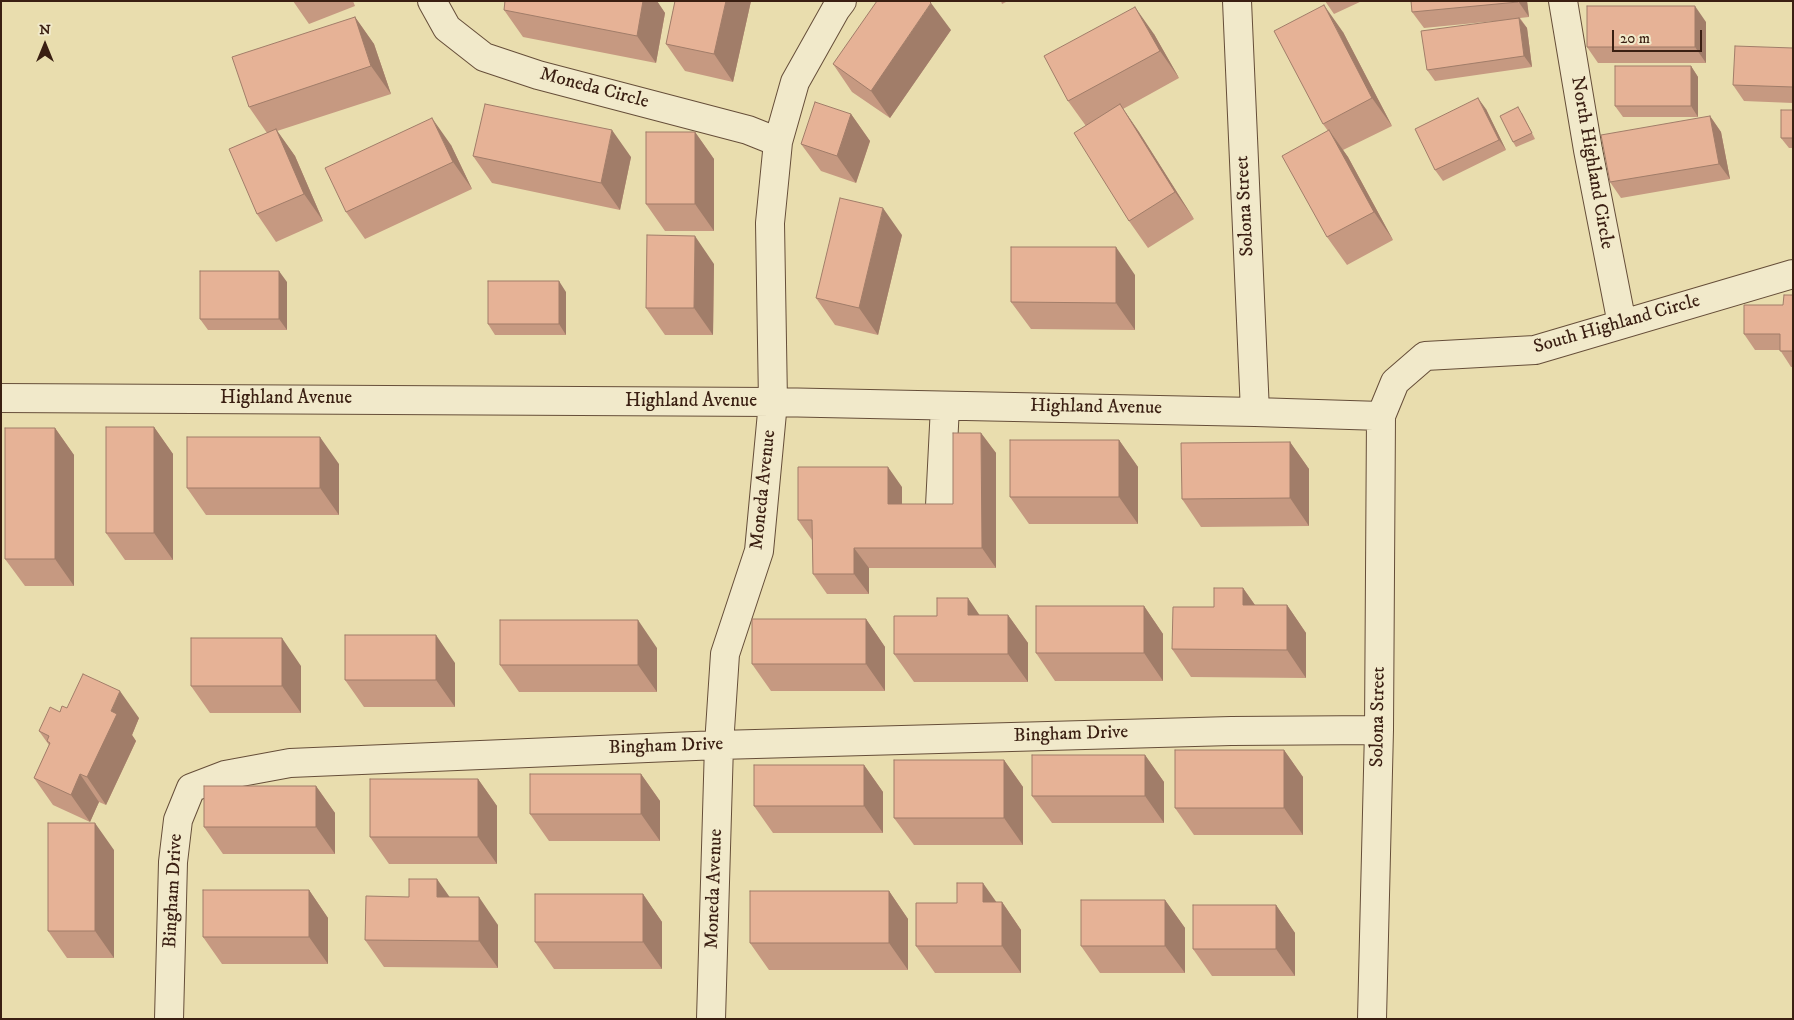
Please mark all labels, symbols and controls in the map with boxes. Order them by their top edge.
north arrow [20,20,70,70]
scale bar [1614,20,1704,52]
text: N [39,21,51,39]
text: 20 m [1620,29,1650,48]
street label: Moneda Circle [537,64,651,114]
street label: North Highland Circle [1565,75,1617,251]
street label: Solona Street [1232,155,1260,257]
street label: South Highland Circle [1531,290,1703,360]
street label: Highland Avenue [220,388,352,410]
street label: Highland Avenue [625,391,757,413]
street label: Highland Avenue [1030,395,1162,421]
street label: Moneda Avenue [746,429,782,551]
street label: Solona Street [1367,666,1391,768]
street label: Bingham Drive [1013,722,1129,748]
street label: Bingham Drive [608,734,724,760]
street label: Moneda Avenue [702,828,728,950]
street label: Bingham Drive [160,833,188,949]

